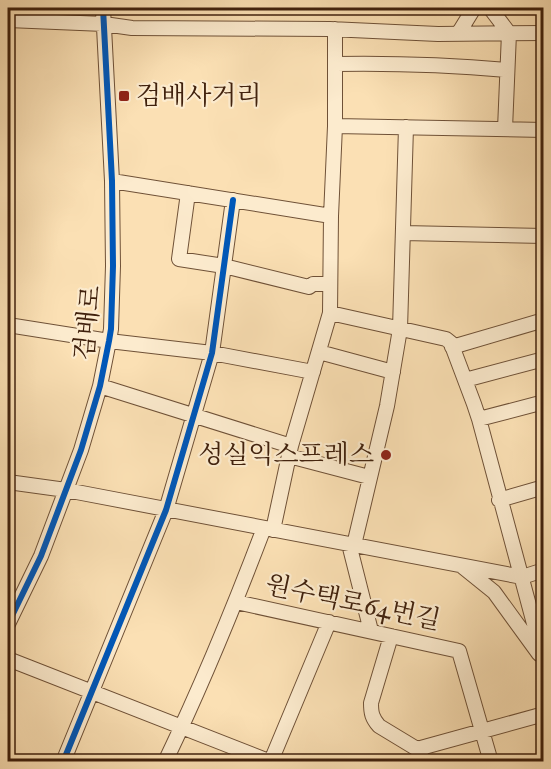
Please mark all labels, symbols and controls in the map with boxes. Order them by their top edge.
place label: 검배사거리 [136,80,262,112]
marker: 검배사거리 [117,89,131,103]
street label: 검배로 [68,284,108,362]
place label: 성실익스프레스 [198,439,374,471]
marker: 성실익스프레스 [379,448,393,462]
street label: 원수택로64번길 [263,569,443,637]

